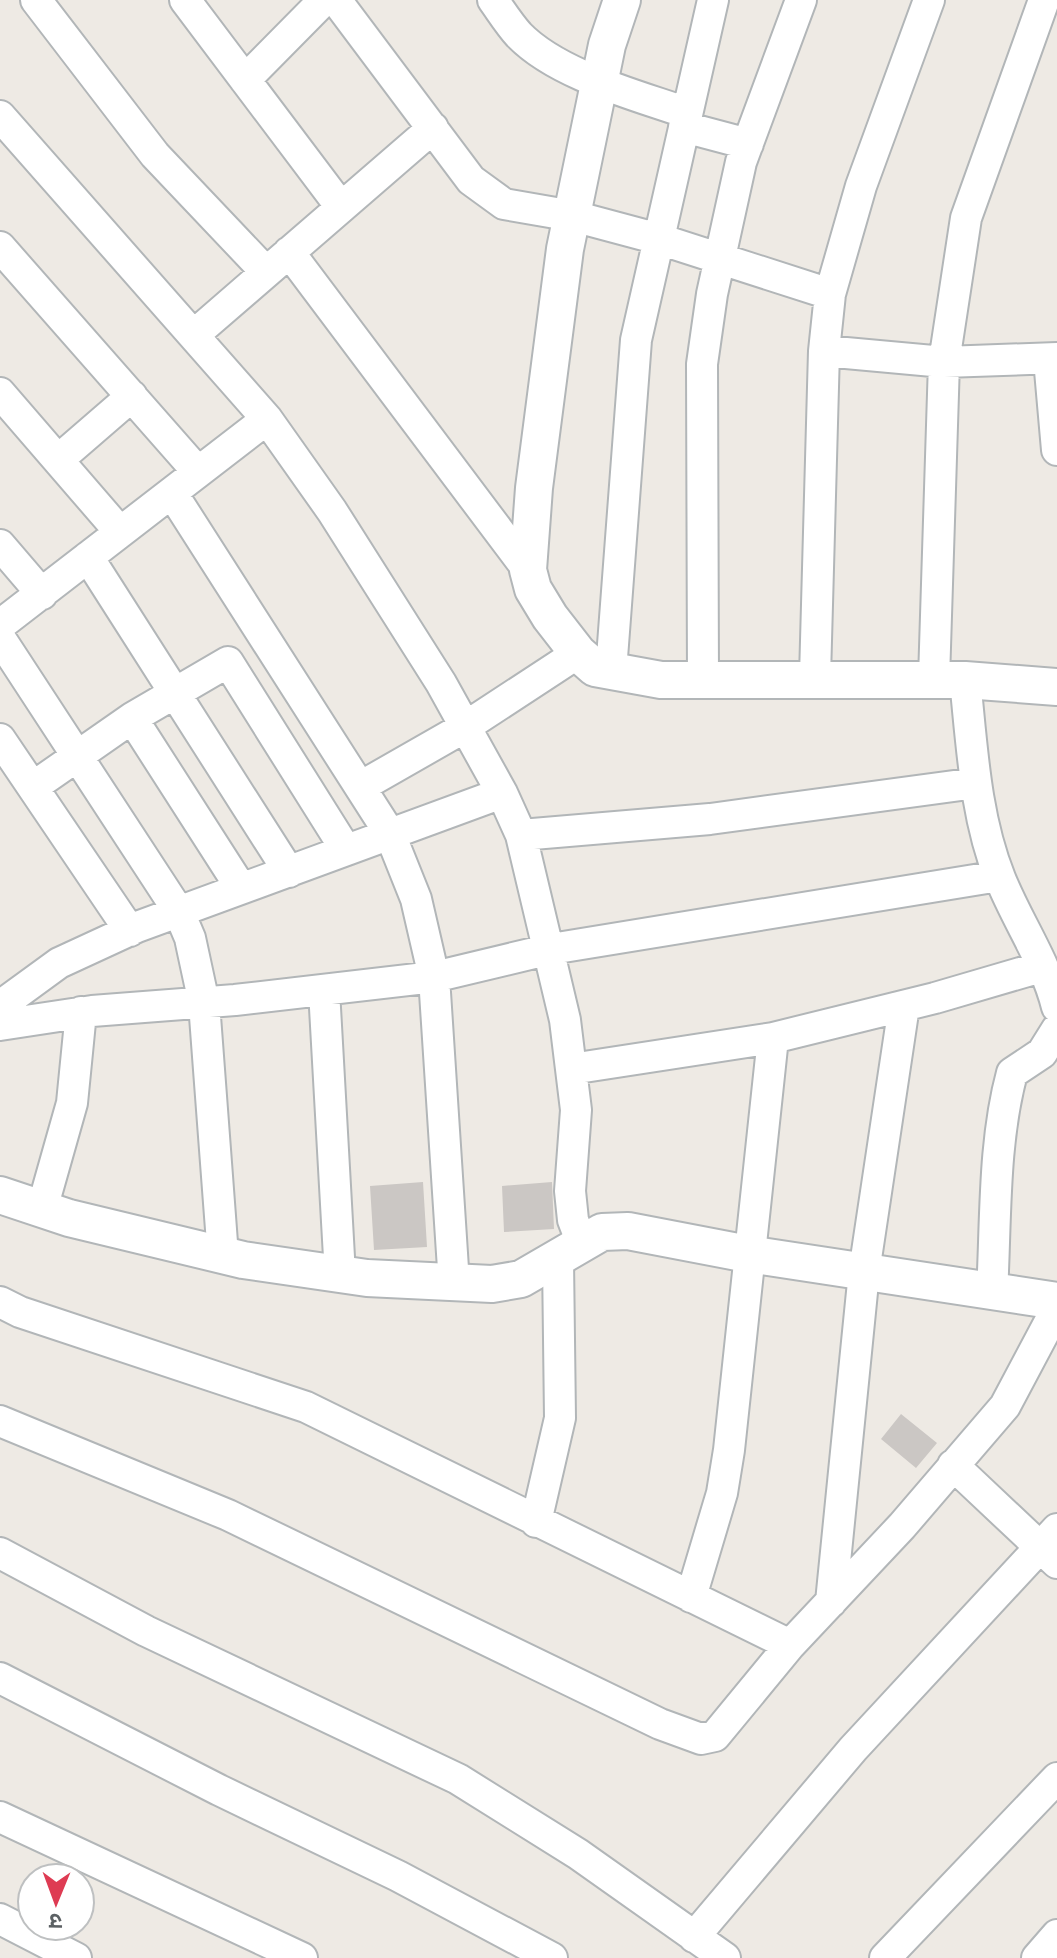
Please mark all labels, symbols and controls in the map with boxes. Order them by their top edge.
north arrow [16,1862,96,1942]
text: उ [48,1908,62,1937]

